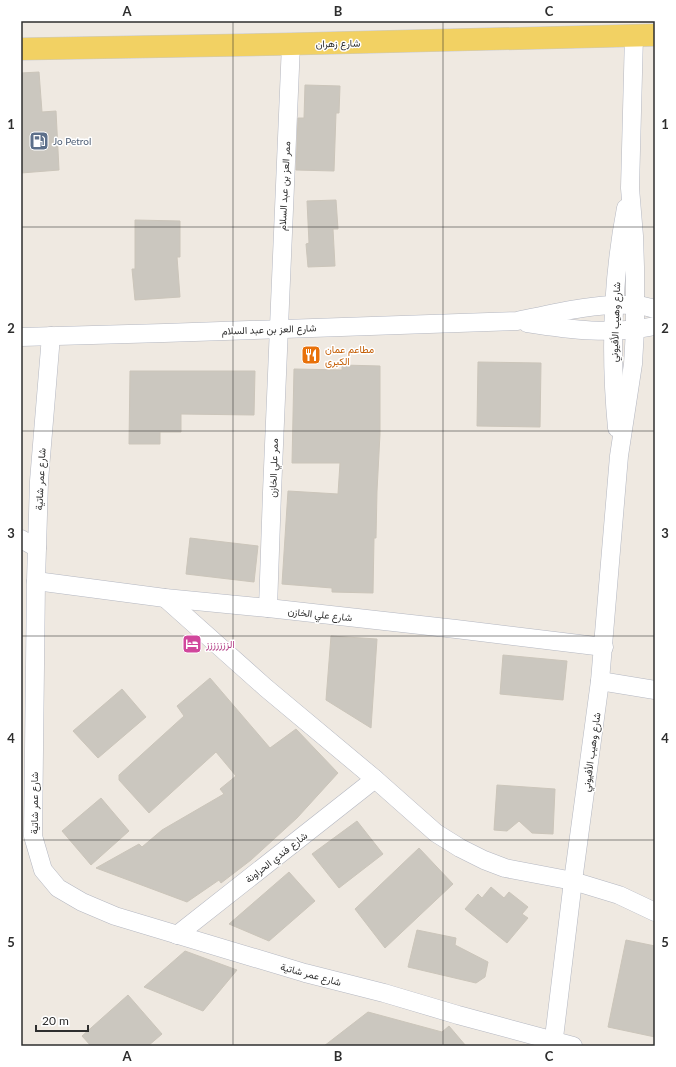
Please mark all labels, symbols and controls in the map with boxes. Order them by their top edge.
text: A [121,3,132,19]
text: B [334,3,343,19]
text: C [545,3,554,19]
street label: شارع زهران [316,37,360,50]
text: 1 [7,116,15,132]
text: 1 [661,116,669,132]
fuel station icon: Jo Petrol [28,130,50,152]
place label: Jo Petrol [53,135,91,147]
street label: ممر العز بن عبد السلام [276,141,293,231]
street label: شارع وهيب الأفيوني [608,282,625,362]
text: 2 [7,320,15,336]
text: 2 [661,320,669,336]
street label: شارع العز بن عبد السلام [221,321,317,338]
place label: مطاعم عمان الكبرى [325,343,374,368]
restaurant icon: مطاعم عمان الكبرى [300,344,322,366]
street label: ممر علي الخازن [266,438,283,498]
street label: شارع عمر شاتية [32,447,49,511]
text: 3 [7,525,15,541]
text: 3 [661,525,669,541]
street label: شارع علي الخازن [287,605,353,626]
hotel icon: الززززززز [181,633,203,655]
place label: الززززززز [205,638,235,651]
street label: شارع وهيب الأفيوني [579,711,606,793]
text: 4 [7,730,15,746]
text: 4 [661,730,669,746]
street label: شارع عمر شاتية [28,772,41,834]
street label: شارع فندي الحراونة [243,829,311,887]
text: 5 [7,934,15,950]
text: 5 [661,934,669,950]
street label: شارع عمر شاتية [279,960,343,989]
scale bar [36,1007,88,1033]
text: 20 m [42,1013,69,1028]
text: A [121,1048,132,1064]
text: B [334,1048,343,1064]
text: C [545,1048,554,1064]

